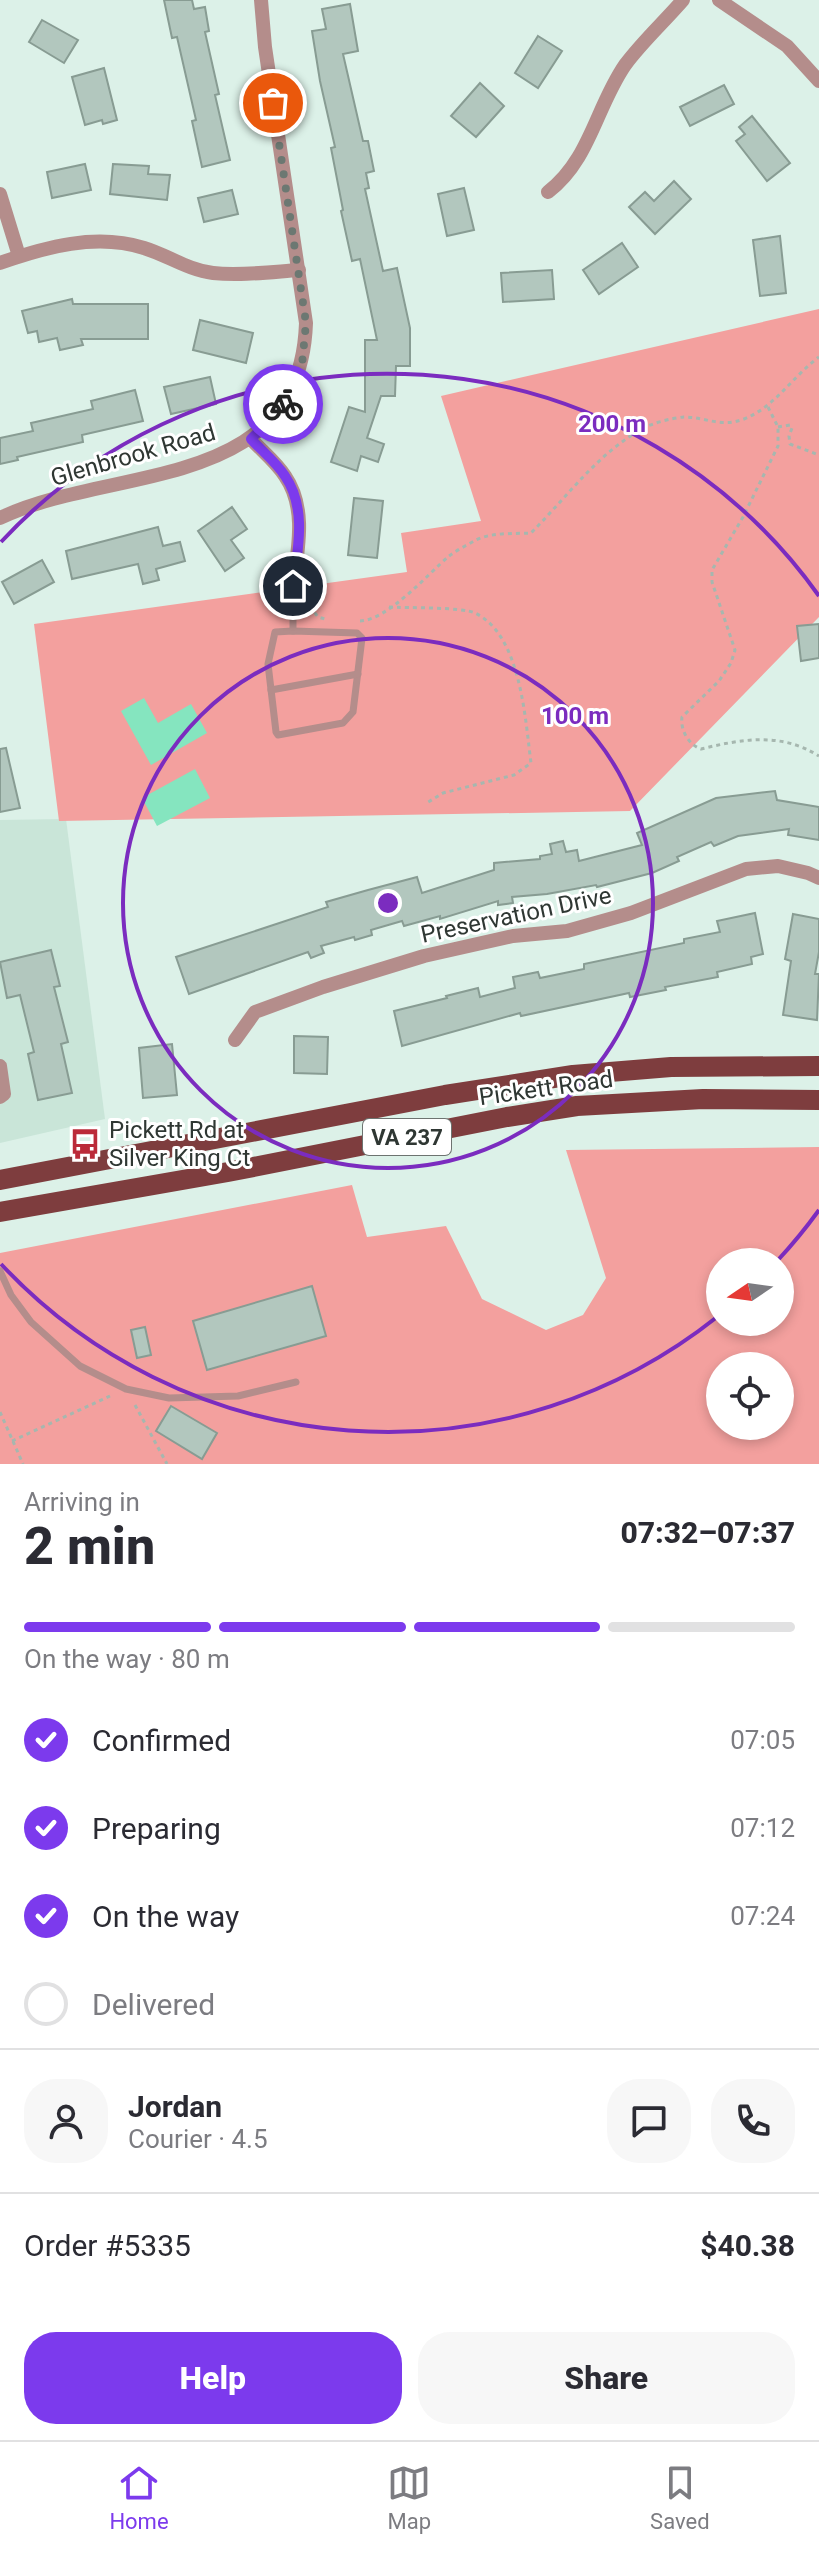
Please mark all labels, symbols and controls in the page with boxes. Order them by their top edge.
pin [239,69,307,137]
icon: bag [251,81,295,125]
courier [243,364,323,444]
icon: bike [261,382,305,426]
text: 200 m [578,410,646,438]
street label: Glenbrook Road [47,418,219,492]
pin [259,552,327,620]
icon: home [271,564,315,608]
text: 100 m [541,702,609,730]
street label: Preservation Drive [418,881,614,949]
centre of rings [374,889,402,917]
street label: Pickett Road [477,1065,615,1111]
place label: Pickett Rd at Silver King Ct [109,1116,250,1172]
road number: VA 237 [363,1119,451,1155]
bus stop icon: Pickett Rd at Silver King Ct [68,1127,102,1161]
north arrow [706,1248,794,1336]
map controls [706,1248,794,1440]
button: locate [706,1352,794,1440]
text: Arriving in [24,1487,140,1517]
text: 07:32–07:37 [620,1515,795,1550]
text: 2 min [24,1516,155,1577]
text: On the way · 80 m [24,1644,230,1674]
icon: check [24,1718,68,1762]
text: Confirmed [92,1723,231,1758]
text: 07:05 [730,1725,795,1755]
icon: check [24,1806,68,1850]
text: Preparing [92,1811,221,1846]
text: 07:12 [730,1813,795,1843]
icon: check [24,1894,68,1938]
text: On the way [92,1899,239,1934]
text: 07:24 [730,1901,795,1931]
text: Delivered [92,1987,215,2022]
button: person [24,2079,108,2163]
button: chat [607,2079,691,2163]
button: phone [711,2079,795,2163]
text: Jordan [128,2089,222,2124]
text: Courier · 4.5 [128,2124,268,2154]
text: Order #5335 [24,2228,191,2263]
text: $40.38 [700,2228,795,2263]
button: Help [24,2332,402,2424]
button: Share [418,2332,795,2424]
tab: Home [109,2461,169,2534]
tab: Map [387,2461,431,2534]
tab: Saved [650,2461,710,2534]

